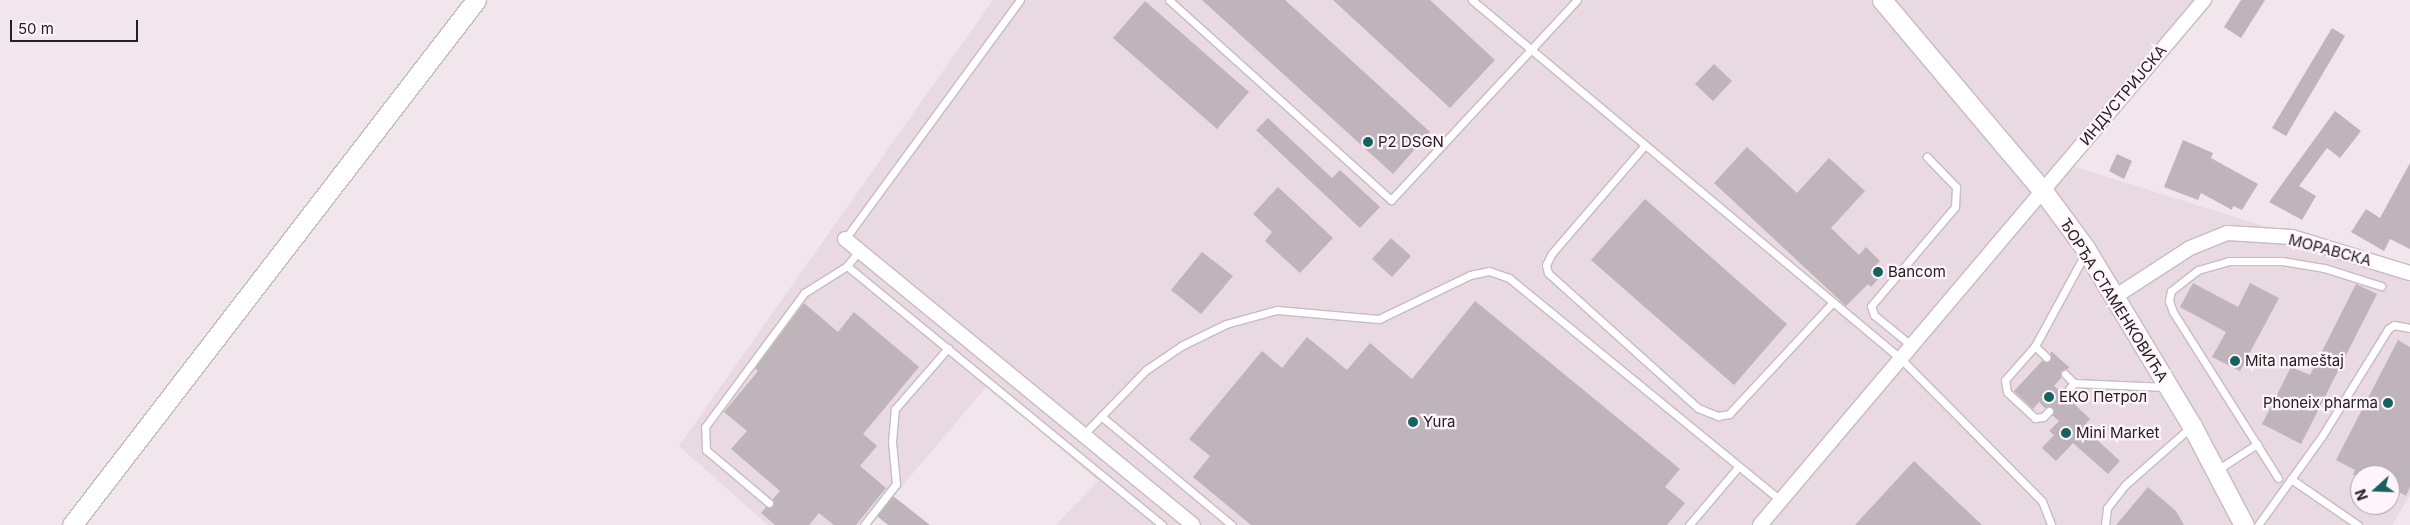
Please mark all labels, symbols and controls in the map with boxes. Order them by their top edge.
scale bar [12,10,140,42]
text: 50 m [18,19,54,38]
street label: ИНДУСТРИЈСКА [2076,41,2170,149]
place label: P2 DSGN [1378,133,1444,151]
marker: P2 DSGN [1362,136,1374,148]
street label: ЂОРЂА СТАМЕНКОВИЋА [2056,215,2172,385]
street label: МОРАВСКА [2287,230,2373,270]
place label: Bancom [1888,263,1946,281]
marker: Bancom [1872,266,1884,278]
place label: Mita nameštaj [2245,352,2344,370]
marker: Mita nameštaj [2229,355,2241,367]
place label: ЕКО Петрол [2059,388,2147,406]
marker: ЕКО Петрол [2043,391,2055,403]
place label: Phoneix pharma [2263,394,2378,412]
marker: Phoneix pharma [2382,397,2394,409]
place label: Yura [1423,413,1456,431]
marker: Yura [1407,416,1419,428]
place label: Mini Market [2076,424,2159,442]
marker: Mini Market [2060,427,2072,439]
north arrow [2350,465,2400,515]
text: N [2352,487,2371,503]

